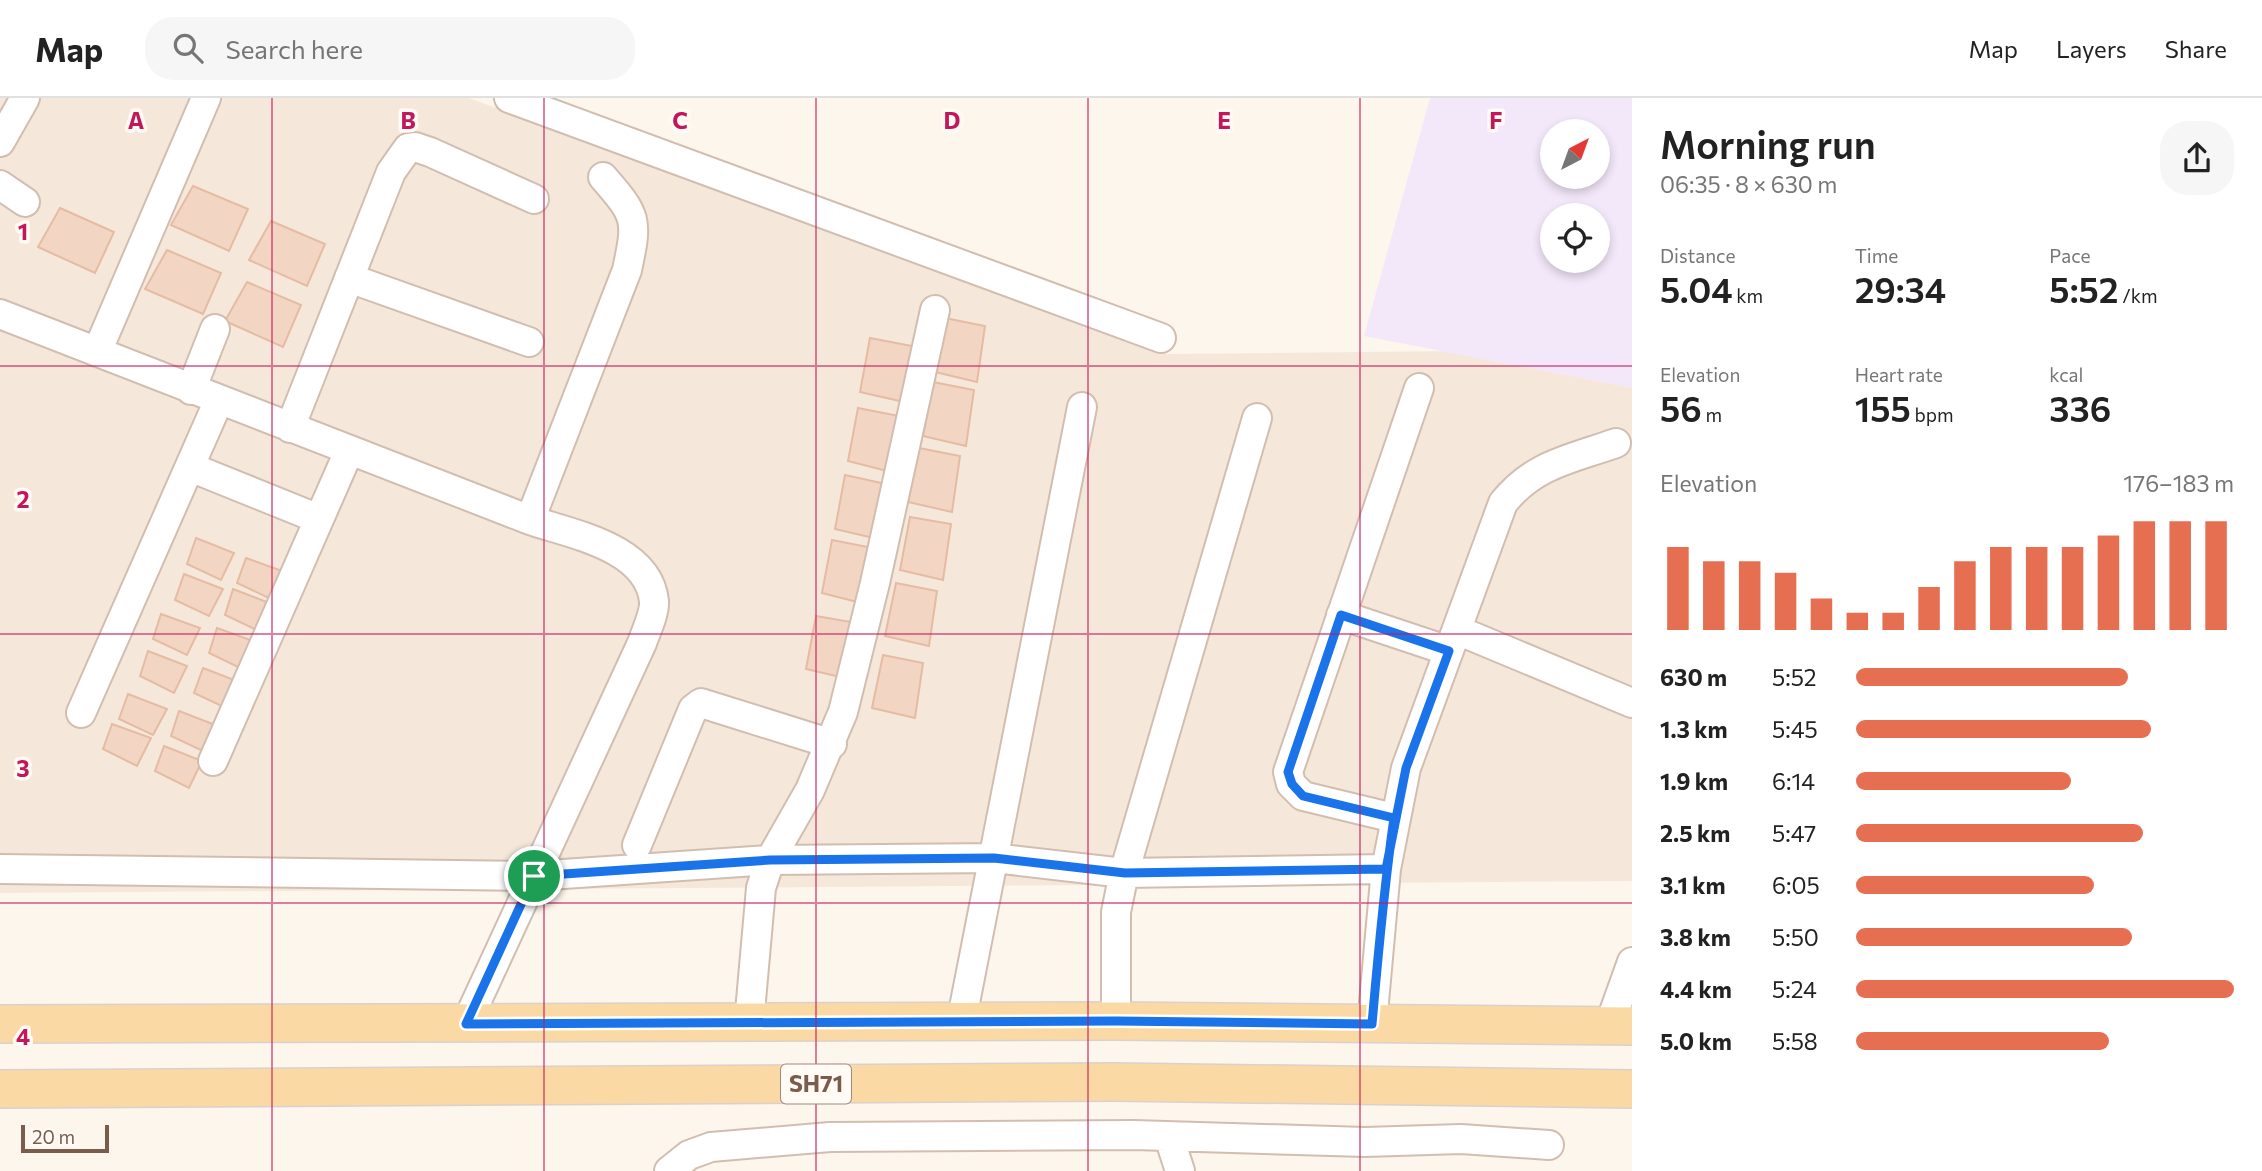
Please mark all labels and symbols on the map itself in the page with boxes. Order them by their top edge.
text: A [128,106,145,134]
text: B [400,106,416,134]
text: C [672,106,688,134]
text: D [944,106,961,134]
text: E [1217,106,1231,134]
text: F [1489,106,1503,134]
north arrow [1540,119,1610,189]
text: 1 [18,217,28,245]
text: 2 [16,485,30,513]
text: 3 [16,754,30,782]
pin [504,846,564,906]
text: 4 [16,1022,30,1050]
road number: SH71 [781,1065,851,1104]
scale bar [21,1122,108,1154]

